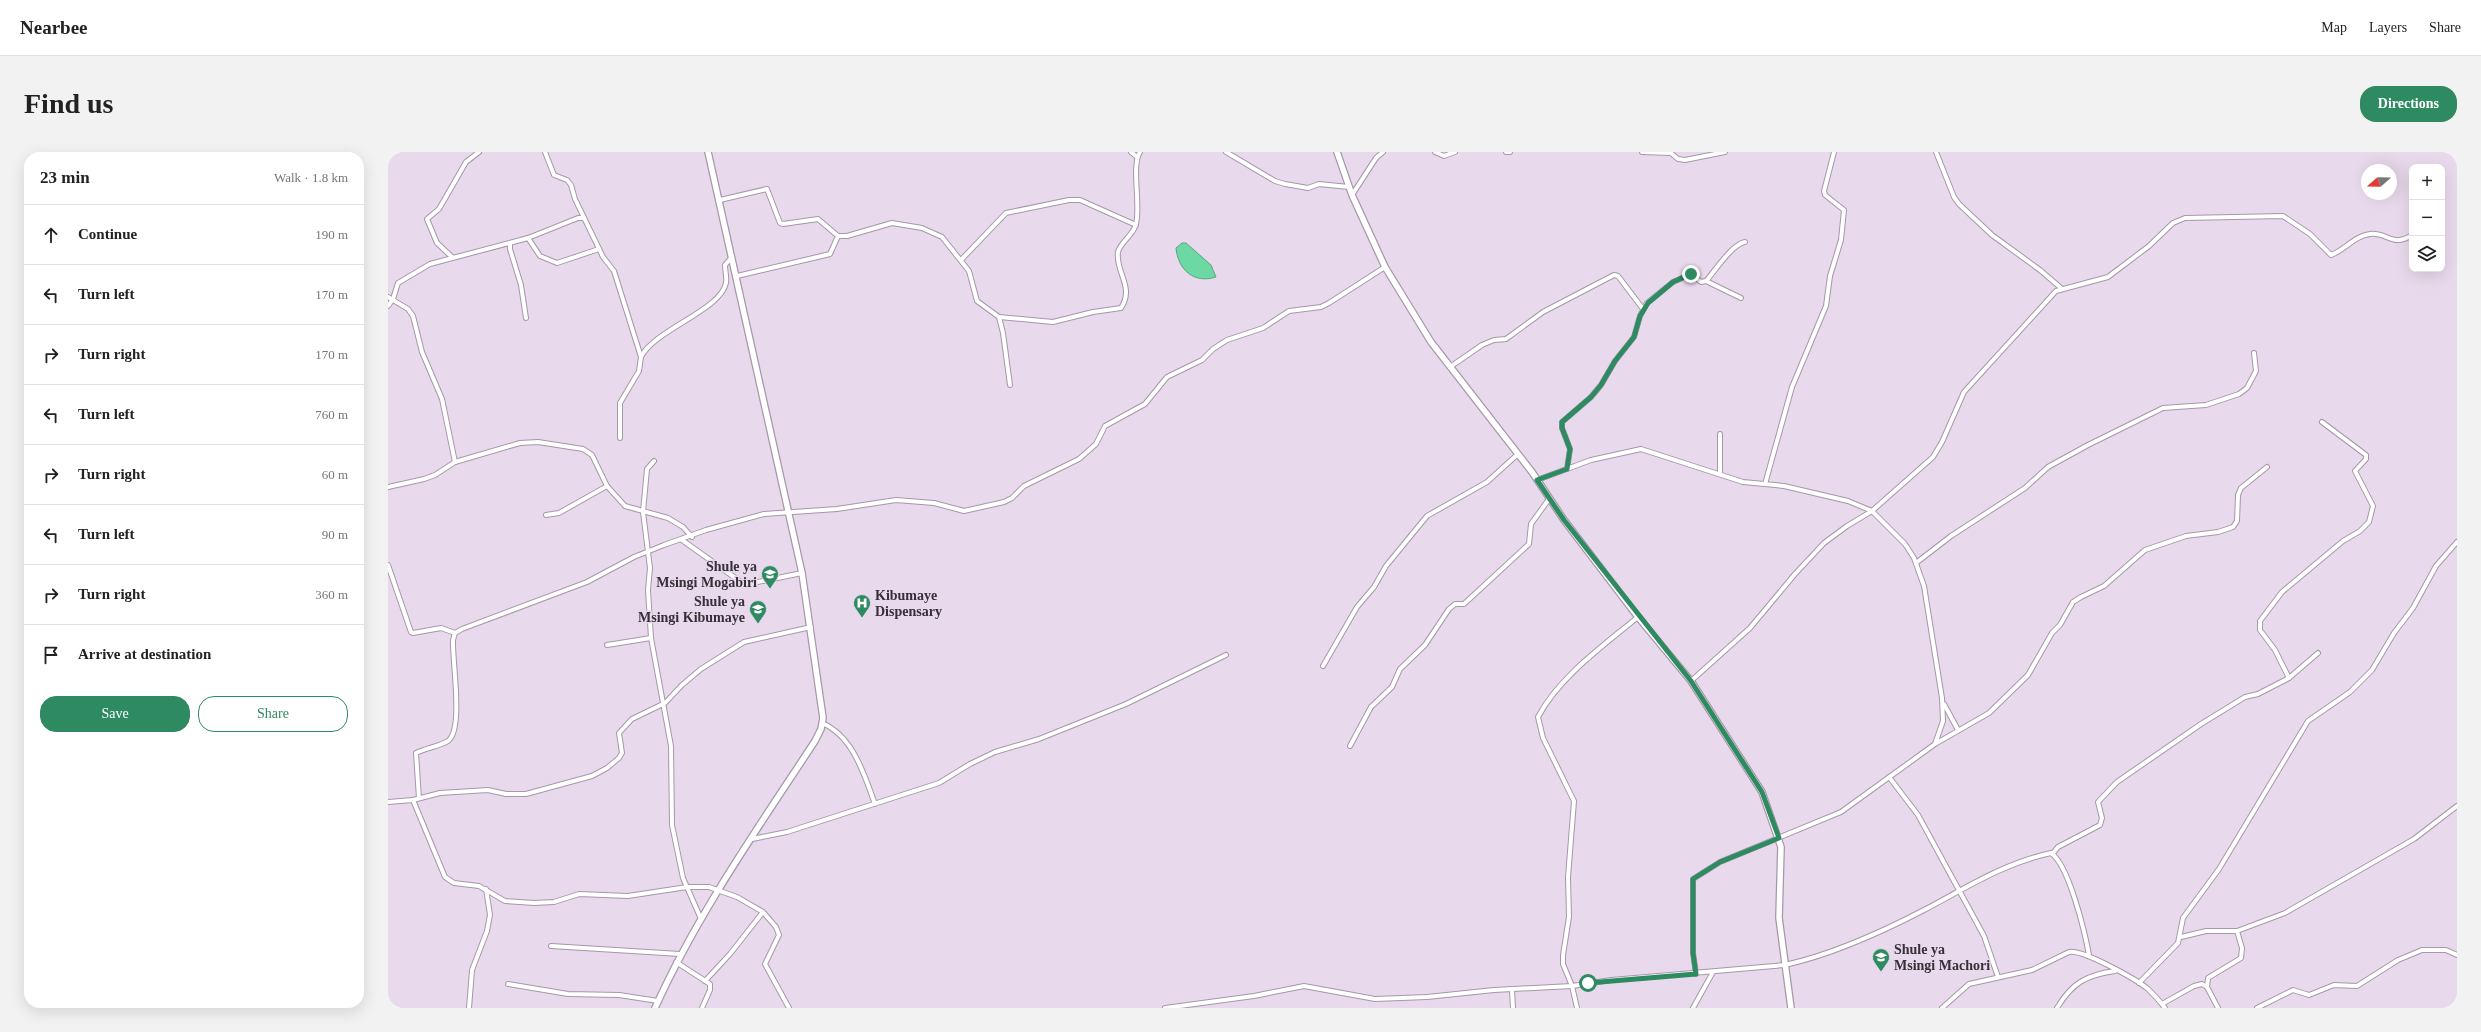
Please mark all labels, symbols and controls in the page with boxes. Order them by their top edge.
text: Nearbee [20,17,88,38]
text: Map [2321,20,2347,35]
text: Layers [2369,20,2407,35]
text: Share [2429,20,2461,35]
button: Directions [2360,86,2457,122]
text: Find us [24,88,114,119]
north arrow [2361,164,2397,200]
map controls [2409,164,2445,272]
button: + [2409,164,2445,200]
text: 23 min [40,168,90,187]
text: Walk · 1.8 km [274,170,348,185]
button: − [2409,200,2445,236]
icon: ahead [40,224,62,246]
text: Continue [78,226,137,242]
text: 190 m [315,227,348,242]
button: layers [2409,236,2445,272]
route end [1682,265,1700,283]
icon: left [40,284,62,306]
text: Turn left [78,286,135,302]
text: 170 m [315,287,348,302]
icon: right [40,344,62,366]
text: Turn right [78,346,145,362]
text: 170 m [315,347,348,362]
icon: left [40,404,62,426]
text: Turn left [78,406,135,422]
text: 760 m [315,407,348,422]
icon: right [40,464,62,486]
text: Turn right [78,466,145,482]
text: 60 m [322,467,348,482]
icon: left [40,524,62,546]
text: Turn left [78,526,135,542]
text: 90 m [322,527,348,542]
place label: Shule ya Msingi Mogabiri [656,559,757,590]
school or university icon: Shule ya Msingi Mogabiri [760,564,780,589]
icon: right [40,584,62,606]
text: Turn right [78,586,145,602]
text: 360 m [315,587,348,602]
place label: Kibumaye Dispensary [875,588,942,619]
hospital icon: Kibumaye Dispensary [852,593,872,618]
place label: Shule ya Msingi Kibumaye [638,594,745,625]
school or university icon: Shule ya Msingi Kibumaye [748,599,768,624]
icon: arrive [40,644,62,666]
text: Arrive at destination [78,646,211,662]
button: Save [40,696,190,732]
button: Share [198,696,348,732]
place label: Shule ya Msingi Machori [1894,942,1990,973]
school or university icon: Shule ya Msingi Machori [1871,947,1891,972]
route start [1579,974,1597,992]

